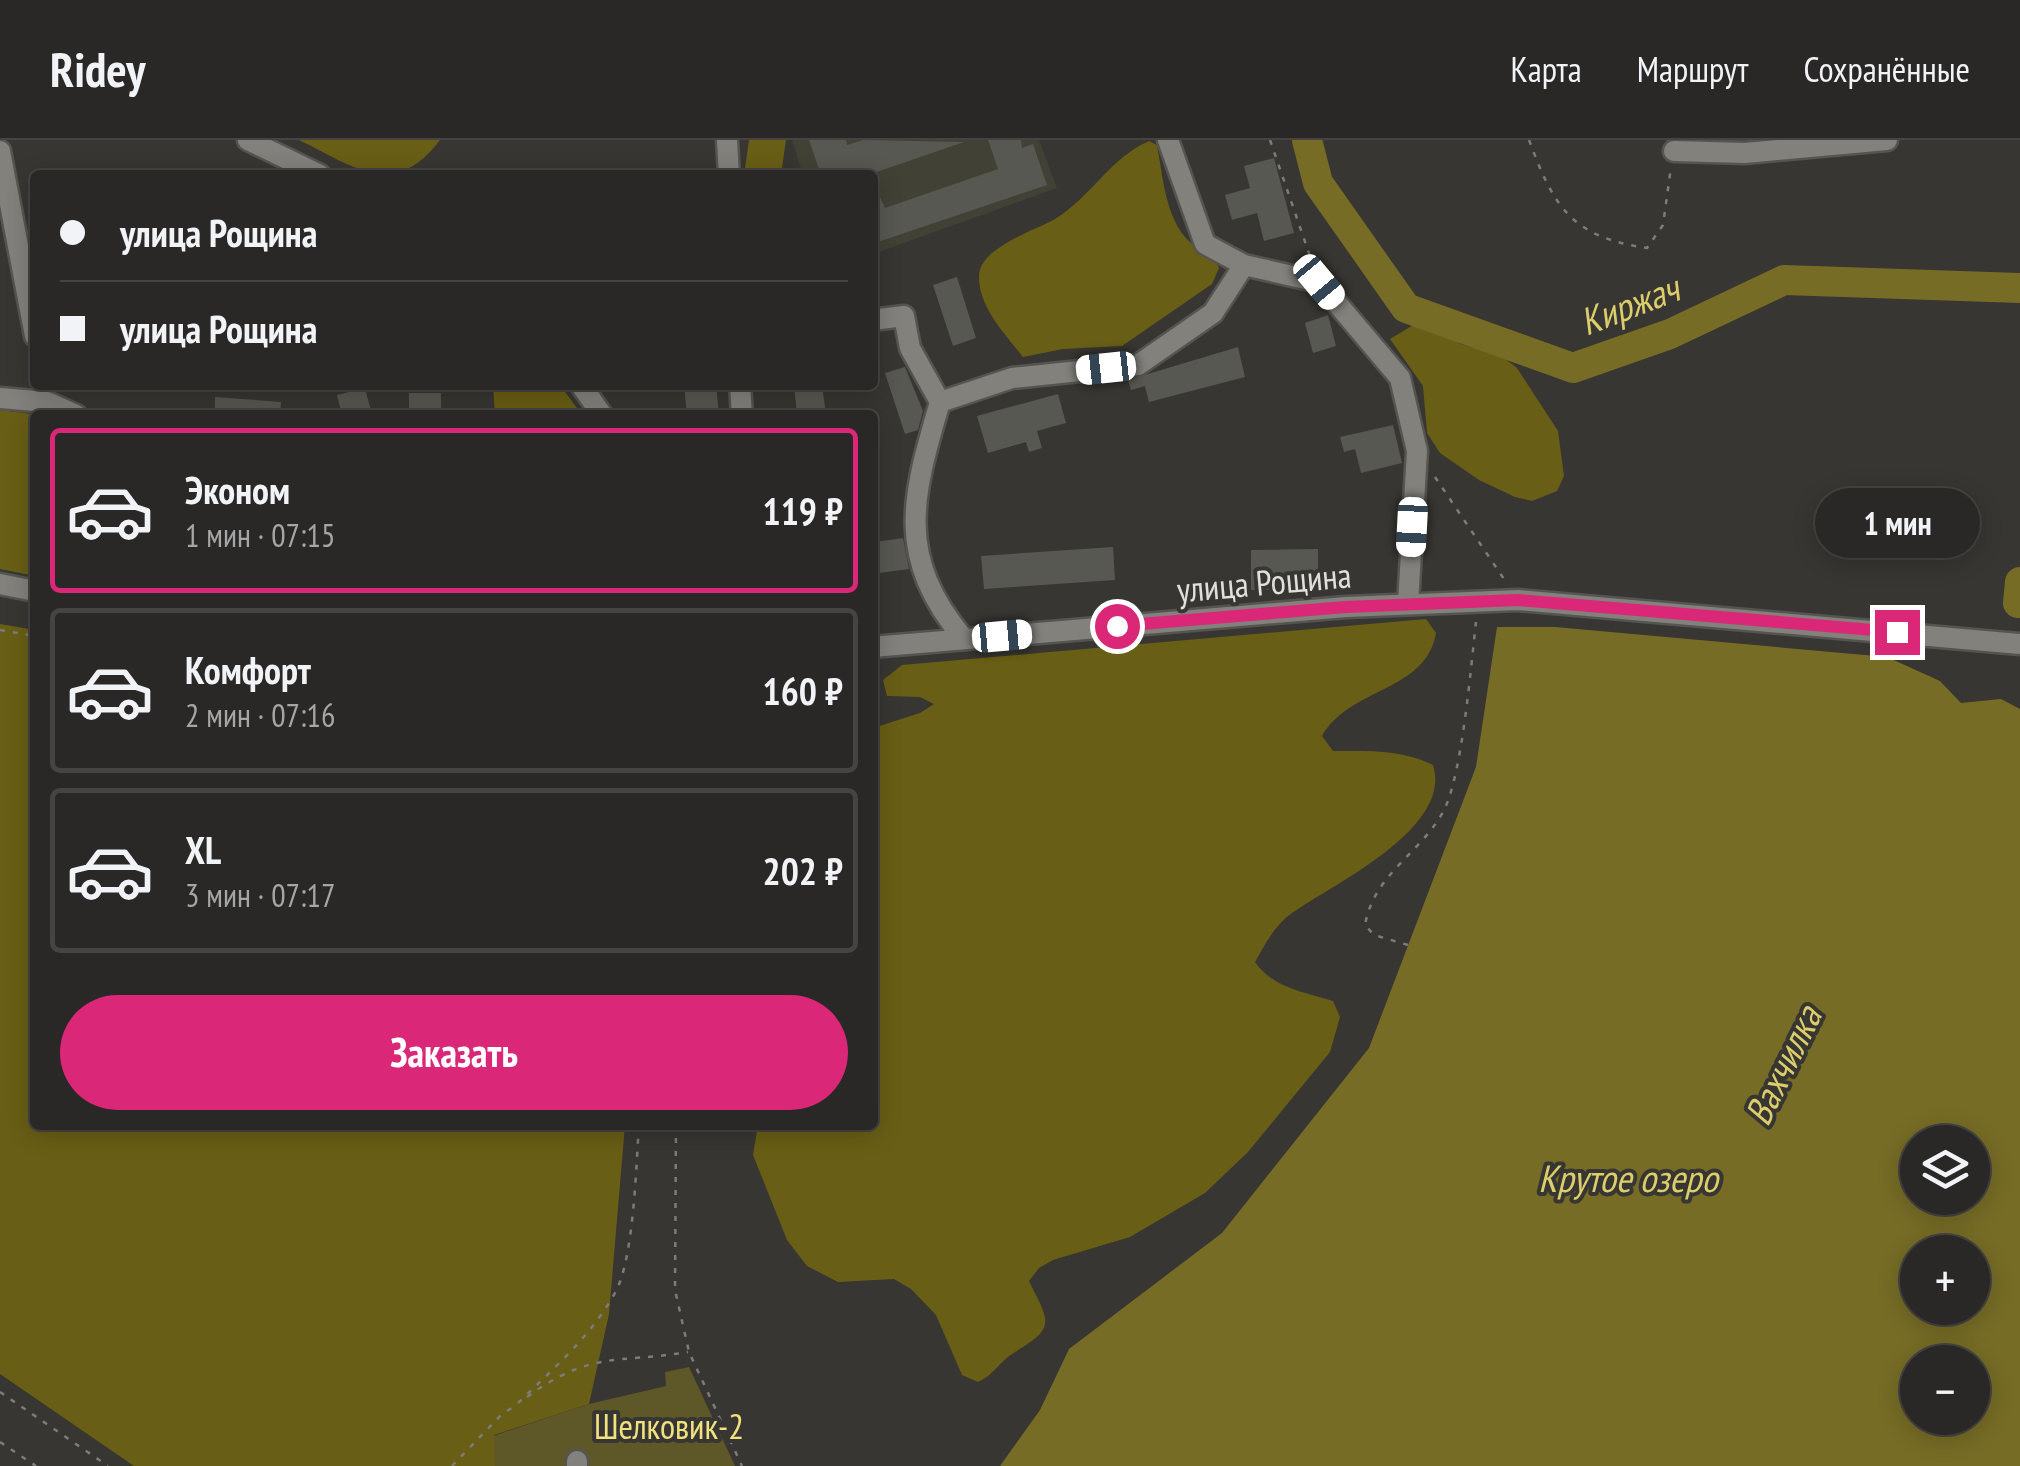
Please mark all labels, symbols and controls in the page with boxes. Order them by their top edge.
text: Ridey [50,38,146,100]
text: Карта [1510,46,1582,92]
text: Маршрут [1637,46,1748,92]
text: Сохранённые [1803,46,1970,92]
text: улица Рощина [120,208,317,257]
car [1288,249,1350,315]
water label: Киржач [1572,262,1688,345]
text: улица Рощина [120,304,317,353]
car [1075,350,1137,386]
text: Эконом [185,465,290,514]
icon: car [65,466,155,556]
text: 119 ₽ [763,486,843,535]
callout: 1 мин [1814,487,1980,557]
car [1395,496,1429,558]
text: 1 мин [1863,502,1932,544]
text: 1 мин · 07:15 [185,514,335,556]
street label: улица Рощина [1175,551,1353,613]
route start [1095,604,1140,649]
route end [1875,610,1920,655]
car [971,618,1033,654]
text: Комфорт [185,645,311,694]
icon: car [65,646,155,736]
text: 160 ₽ [763,666,843,715]
text: 2 мин · 07:16 [185,694,335,736]
text: XL [185,825,221,874]
icon: car [65,826,155,916]
text: 202 ₽ [763,846,843,895]
text: 3 мин · 07:17 [185,874,335,916]
button: Заказать [60,995,848,1110]
water label: Вахчилка [1732,996,1832,1132]
map controls [1900,1125,1990,1435]
button: layers [1900,1125,1990,1215]
water label: Крутое озеро [1538,1153,1720,1202]
button: + [1900,1235,1990,1325]
button: − [1900,1345,1990,1435]
park label: Шелковик-2 [594,1403,744,1449]

